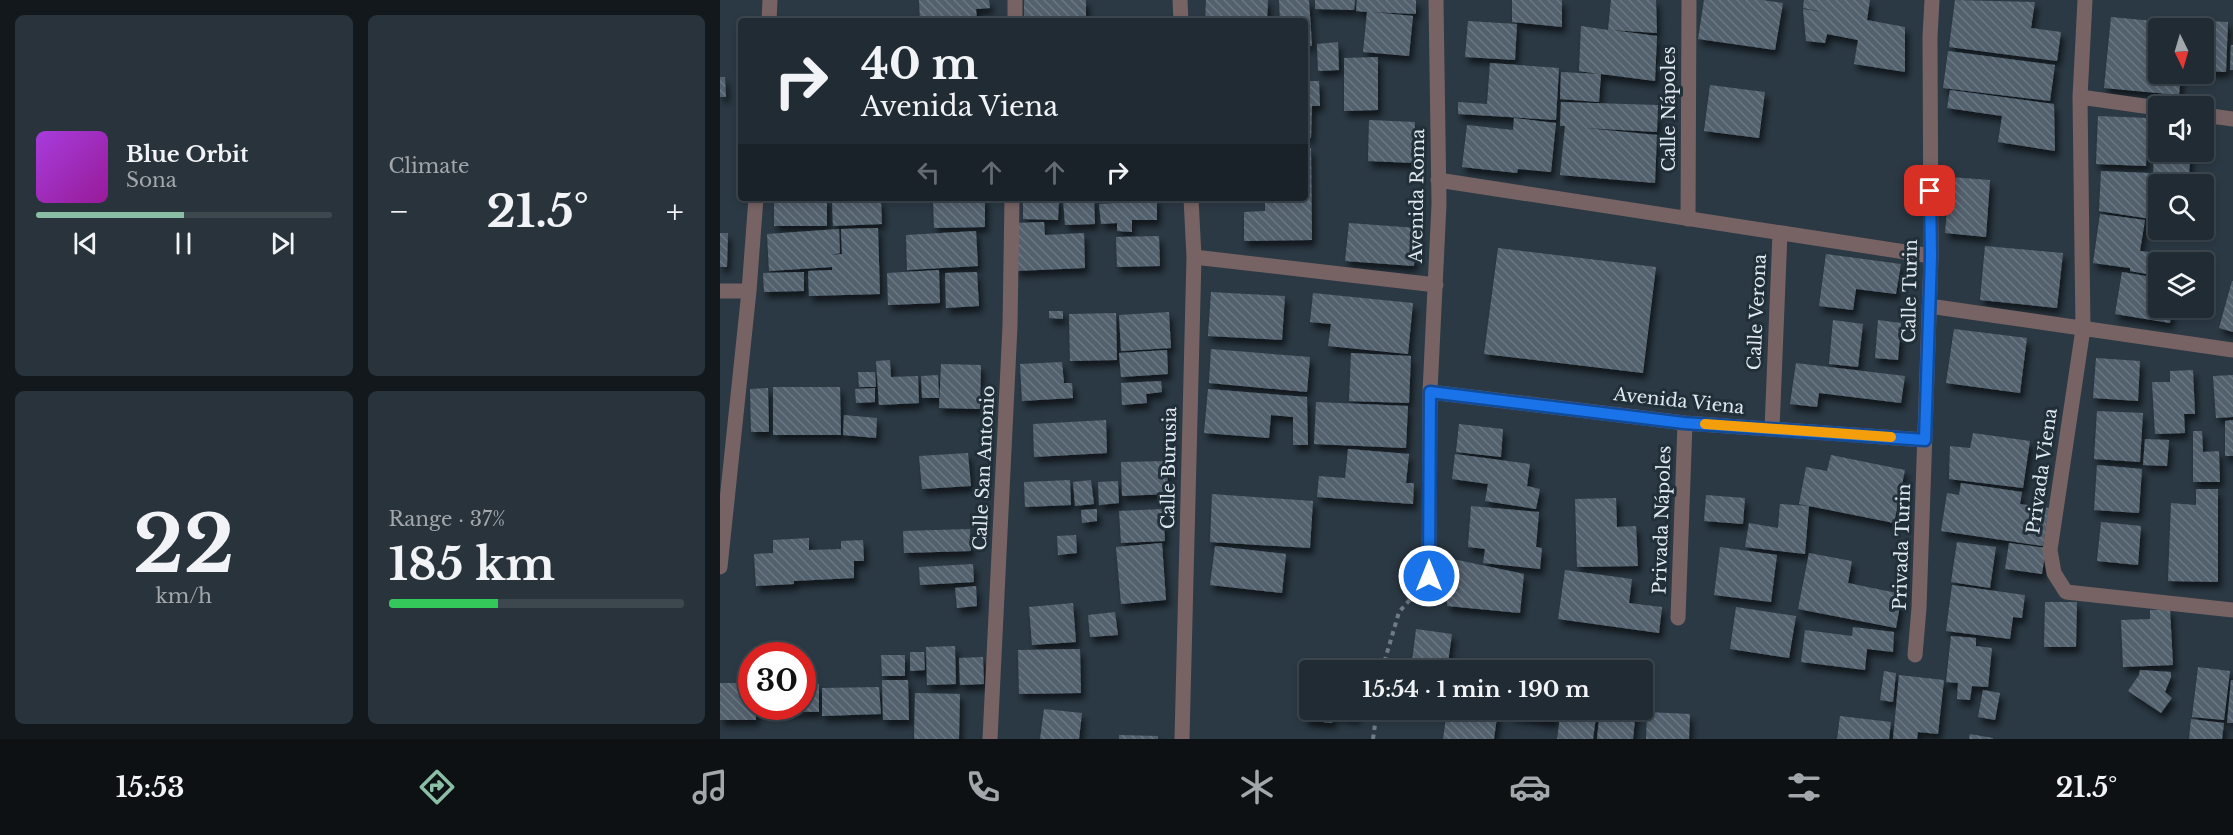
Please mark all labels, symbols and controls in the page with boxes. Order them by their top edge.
north arrow [2148,18,2214,84]
map controls [2148,18,2214,318]
text: 40 m [861,38,978,90]
icon: right [762,42,840,120]
street label: Calle Nápoles [1658,46,1680,172]
text: Avenida Viena [861,90,1058,123]
button: sound [2148,96,2214,162]
street label: Avenida Roma [1405,129,1429,264]
text: Blue Orbit [126,141,248,168]
text: Climate [389,154,469,178]
icon: left [912,156,945,189]
icon: ahead [975,156,1008,189]
icon: ahead [1038,156,1071,189]
icon: right [1101,156,1134,189]
pin [1904,165,1955,216]
text: Sona [126,168,177,192]
icon: arrive [1913,174,1946,207]
button: search [2148,174,2214,240]
text: 21.5° [486,183,589,239]
text: − [389,191,409,232]
text: + [666,191,684,232]
icon: previous [69,227,102,260]
icon: pause [167,227,200,260]
icon: next [266,227,299,260]
street label: Calle Turin [1898,239,1922,343]
button: layers [2148,252,2214,318]
street label: Calle Verona [1743,253,1771,371]
street label: Avenida Viena [1611,383,1746,419]
street label: Calle San Antonio [969,385,999,551]
street label: Calle Burusia [1157,407,1181,529]
street label: Privada Viena [2022,407,2062,535]
street label: Privada Nápoles [1648,445,1676,595]
street label: Privada Turin [1889,483,1915,611]
text: 22 [133,496,235,593]
text: Range · 37% [389,507,505,531]
text: 185 km [389,536,555,592]
position arrow [1397,544,1461,608]
text: km/h [155,584,212,608]
speed limit sign: 30 [738,642,816,720]
text: 15:54 · 1 min · 190 m [1362,676,1590,703]
icon: directions [416,766,458,808]
icon: music [689,766,731,808]
icon: phone [962,766,1004,808]
icon: climate [1236,766,1278,808]
icon: car [1509,766,1551,808]
icon: filters [1783,766,1825,808]
text: 15:53 [116,771,184,804]
text: 21.5° [2056,771,2117,804]

